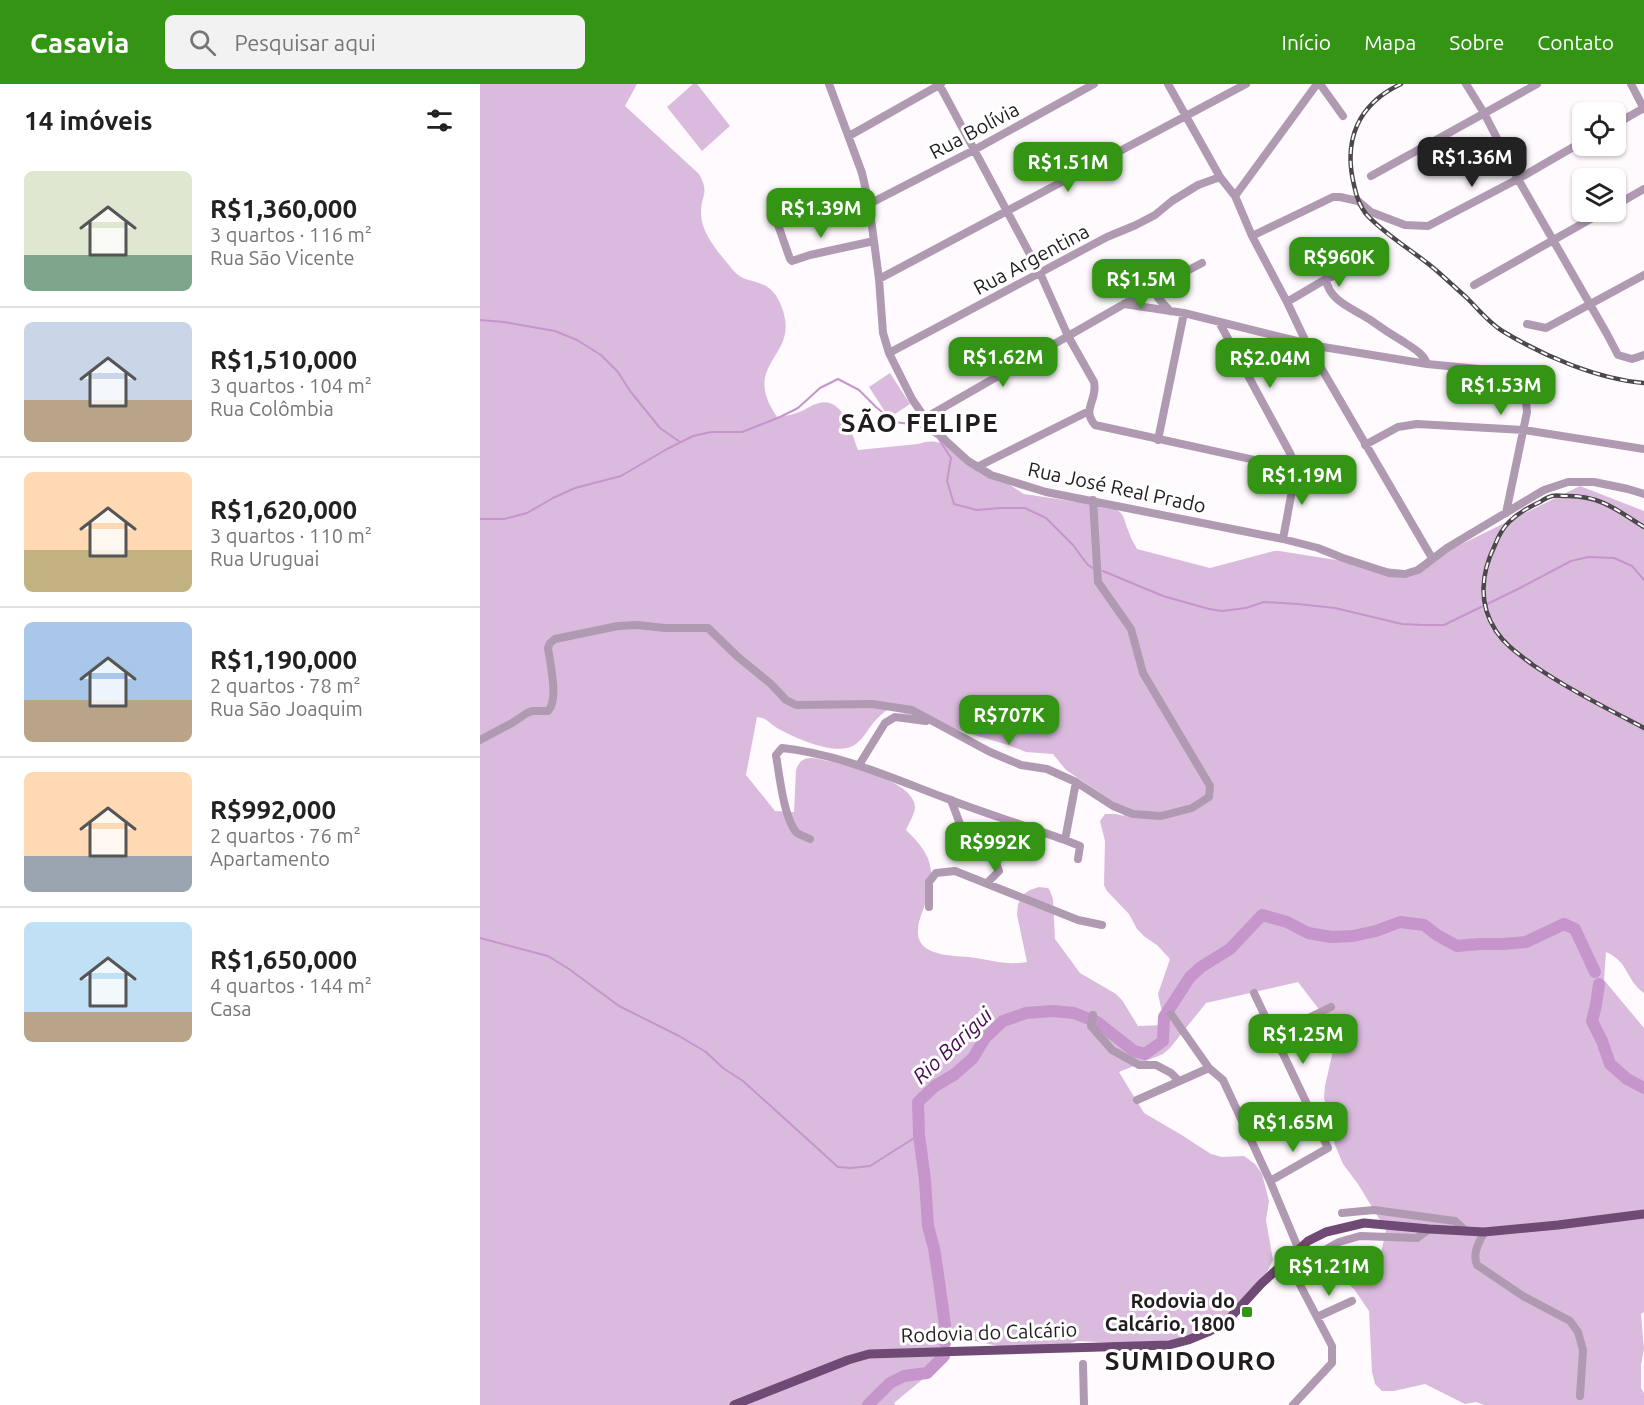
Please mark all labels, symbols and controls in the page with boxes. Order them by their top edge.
search box [165,15,585,69]
icon: search [186,26,219,59]
text: Casavia [30,27,129,58]
text: Pesquisar aqui [234,30,376,55]
text: Início [1282,30,1331,54]
text: Mapa [1364,30,1416,54]
text: Sobre [1449,30,1504,54]
text: Contato [1537,30,1614,54]
street label: Rua Bolívia [925,97,1023,163]
map controls [1572,102,1626,222]
button: locate [1572,102,1626,156]
icon: filters [423,104,456,137]
text: 14 imóveis [24,106,153,135]
pin: R$1.36M [1417,137,1527,188]
pin: R$1.51M [1013,142,1123,193]
text: R$1.36M [1432,145,1512,168]
text: R$1.51M [1028,150,1108,173]
button: layers [1572,168,1626,222]
pin: R$1.39M [766,188,876,239]
text: R$1,360,000 [210,194,357,223]
icon: home [72,195,144,267]
text: R$1.39M [781,196,861,219]
street label: Rua Argentina [969,219,1093,299]
text: 3 quartos · 116 m² [210,223,372,246]
pin: R$960K [1290,237,1388,288]
text: R$960K [1303,245,1375,268]
text: Rua São Vicente [210,246,355,269]
pin: R$1.5M [1092,259,1190,310]
text: R$1.5M [1106,267,1176,290]
pin: R$1.62M [948,337,1058,388]
pin: R$2.04M [1215,338,1325,389]
text: R$1,510,000 [210,345,357,374]
text: R$1.62M [963,345,1043,368]
icon: home [72,346,144,418]
text: R$2.04M [1230,346,1310,369]
pin: R$1.53M [1446,365,1556,416]
text: R$1.53M [1461,373,1541,396]
text: 3 quartos · 104 m² [210,374,372,397]
text: Rua Colômbia [210,397,334,420]
district label: SÃO FELIPE [841,408,999,437]
pin: R$1.19M [1247,455,1357,506]
street label: Rua José Real Prado [1026,457,1208,517]
text: R$1.19M [1262,463,1342,486]
text: R$1,620,000 [210,495,357,524]
icon: home [72,496,144,568]
text: 3 quartos · 110 m² [210,524,372,547]
text: Rua Uruguai [210,547,319,570]
text: R$1,190,000 [210,645,357,674]
icon: home [72,646,144,718]
text: 2 quartos · 78 m² [210,674,361,697]
pin: R$707K [960,695,1058,746]
text: Rua São Joaquim [210,697,363,720]
text: R$707K [973,703,1045,726]
text: R$992,000 [210,795,336,824]
icon: home [72,796,144,868]
pin: R$992K [946,822,1044,873]
text: 2 quartos · 76 m² [210,824,361,847]
text: R$992K [959,830,1031,853]
text: Apartamento [210,847,330,870]
text: R$1,650,000 [210,945,357,974]
icon: home [72,946,144,1018]
text: 4 quartos · 144 m² [210,974,372,997]
text: Casa [210,997,252,1020]
water label: Rio Barigui [907,1002,997,1088]
pin: R$1.25M [1248,1014,1358,1065]
text: R$1.25M [1263,1022,1343,1045]
pin: R$1.65M [1238,1102,1348,1153]
text: R$1.65M [1253,1110,1333,1133]
pin: R$1.21M [1274,1246,1384,1297]
text: R$1.21M [1289,1254,1369,1277]
place label: Rodovia do Calcário, 1800 [1105,1289,1235,1335]
marker: Rodovia do Calcário, 1800 [1240,1305,1254,1319]
street label: Rodovia do Calcário [900,1317,1078,1347]
district label: SUMIDOURO [1105,1346,1277,1375]

